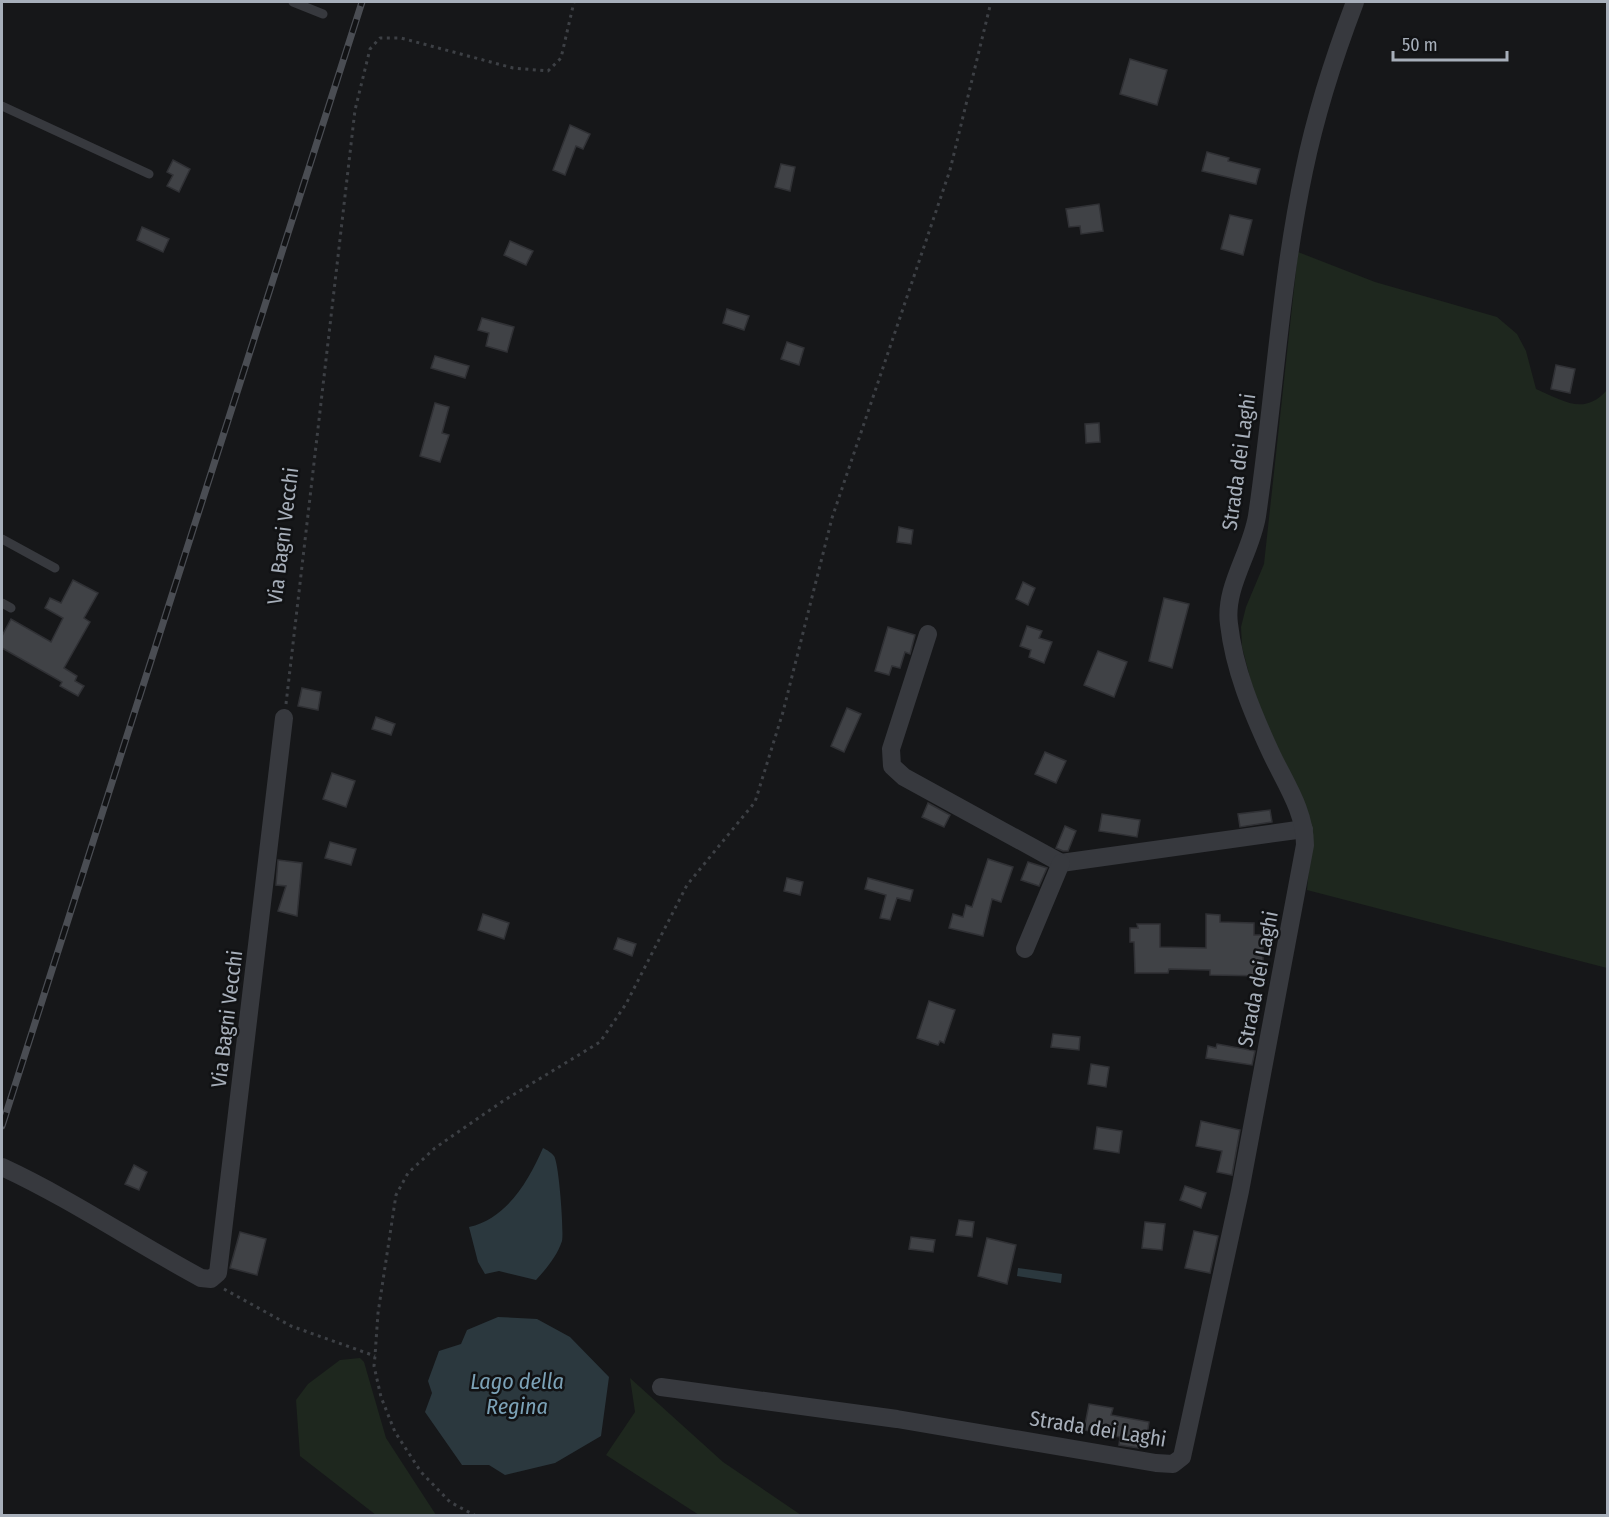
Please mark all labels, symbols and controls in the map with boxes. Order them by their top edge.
scale bar [1393,24,1507,62]
text: 50 m [1402,34,1438,56]
street label: Strada dei Laghi [1217,392,1261,532]
street label: Via Bagni Vecchi [262,466,304,606]
street label: Strada dei Laghi [1232,909,1284,1049]
street label: Via Bagni Vecchi [206,949,248,1089]
water label: Lago della Regina [470,1368,564,1420]
street label: Strada dei Laghi [1028,1405,1168,1453]

